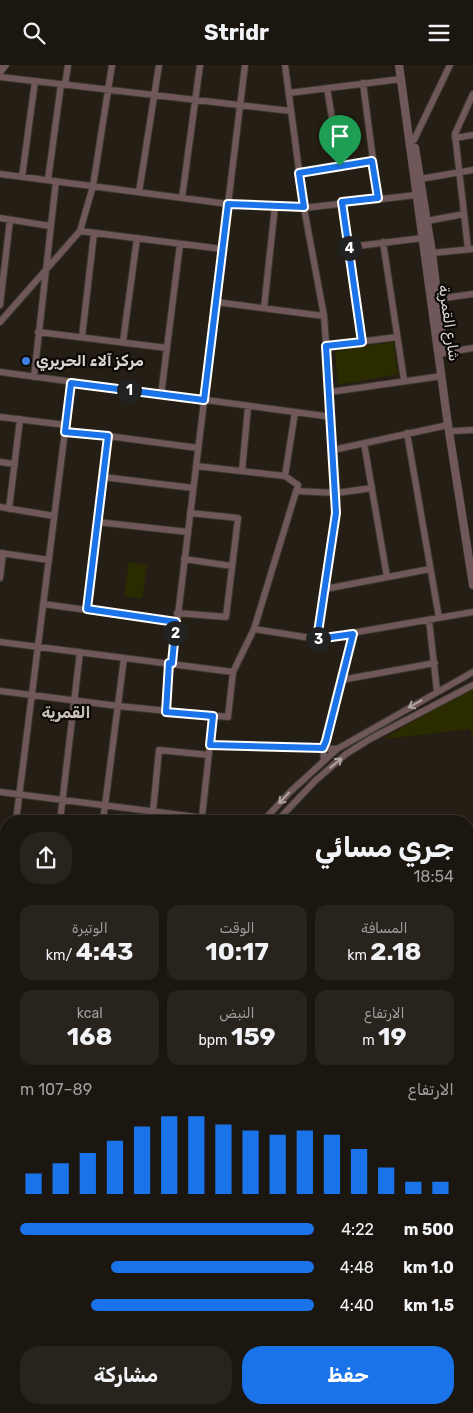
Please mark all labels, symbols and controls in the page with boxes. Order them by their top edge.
icon: search [20,19,48,47]
text: Stridr [204,19,269,46]
icon: menu [425,19,453,47]
pin [319,115,361,166]
icon: arrive [326,122,354,150]
pin: 4 [336,235,362,261]
text: 4 [345,240,354,257]
street label: شارع القمرية [433,284,463,363]
place label: مركز آلاء الحريري [36,352,144,372]
marker: مركز آلاء الحريري [20,355,32,367]
pin: 1 [116,377,142,403]
text: 1 [126,382,133,399]
pin: 2 [162,621,188,645]
text: 2 [171,625,180,642]
pin: 3 [306,627,330,651]
text: 3 [314,631,323,648]
one-way arrow [408,699,423,709]
district label: القمرية [41,703,91,722]
one-way arrow [329,757,342,768]
one-way arrow [278,792,290,805]
text: جري مسائي [315,831,454,864]
button: share [20,832,72,884]
text: 18:54 [413,867,454,886]
text: الوتيرة [72,920,108,937]
text: الوقت [219,920,255,937]
text: المسافة [361,920,408,937]
text: 4:43 [76,937,134,966]
text: 10:17 [205,937,269,966]
text: 2.18 [370,937,421,966]
text: /km [46,947,76,964]
text: km [347,947,370,964]
text: kcal [77,1005,103,1022]
text: النبض [219,1005,255,1022]
text: الارتفاع [364,1005,404,1022]
text: 168 [67,1022,113,1051]
text: 159 [231,1022,276,1051]
text: 19 [378,1022,407,1051]
text: bpm [198,1032,231,1049]
text: m [362,1032,378,1049]
text: 89–107 m [20,1080,92,1099]
text: الارتفاع [408,1080,454,1099]
text: 4:22 [341,1220,374,1239]
text: 500 m [404,1220,454,1239]
text: 4:48 [340,1258,374,1277]
text: 1.0 km [403,1258,454,1277]
text: 4:40 [340,1296,374,1315]
text: 1.5 km [404,1296,454,1315]
button: مشاركة [20,1346,232,1404]
button: حفظ [242,1346,454,1404]

